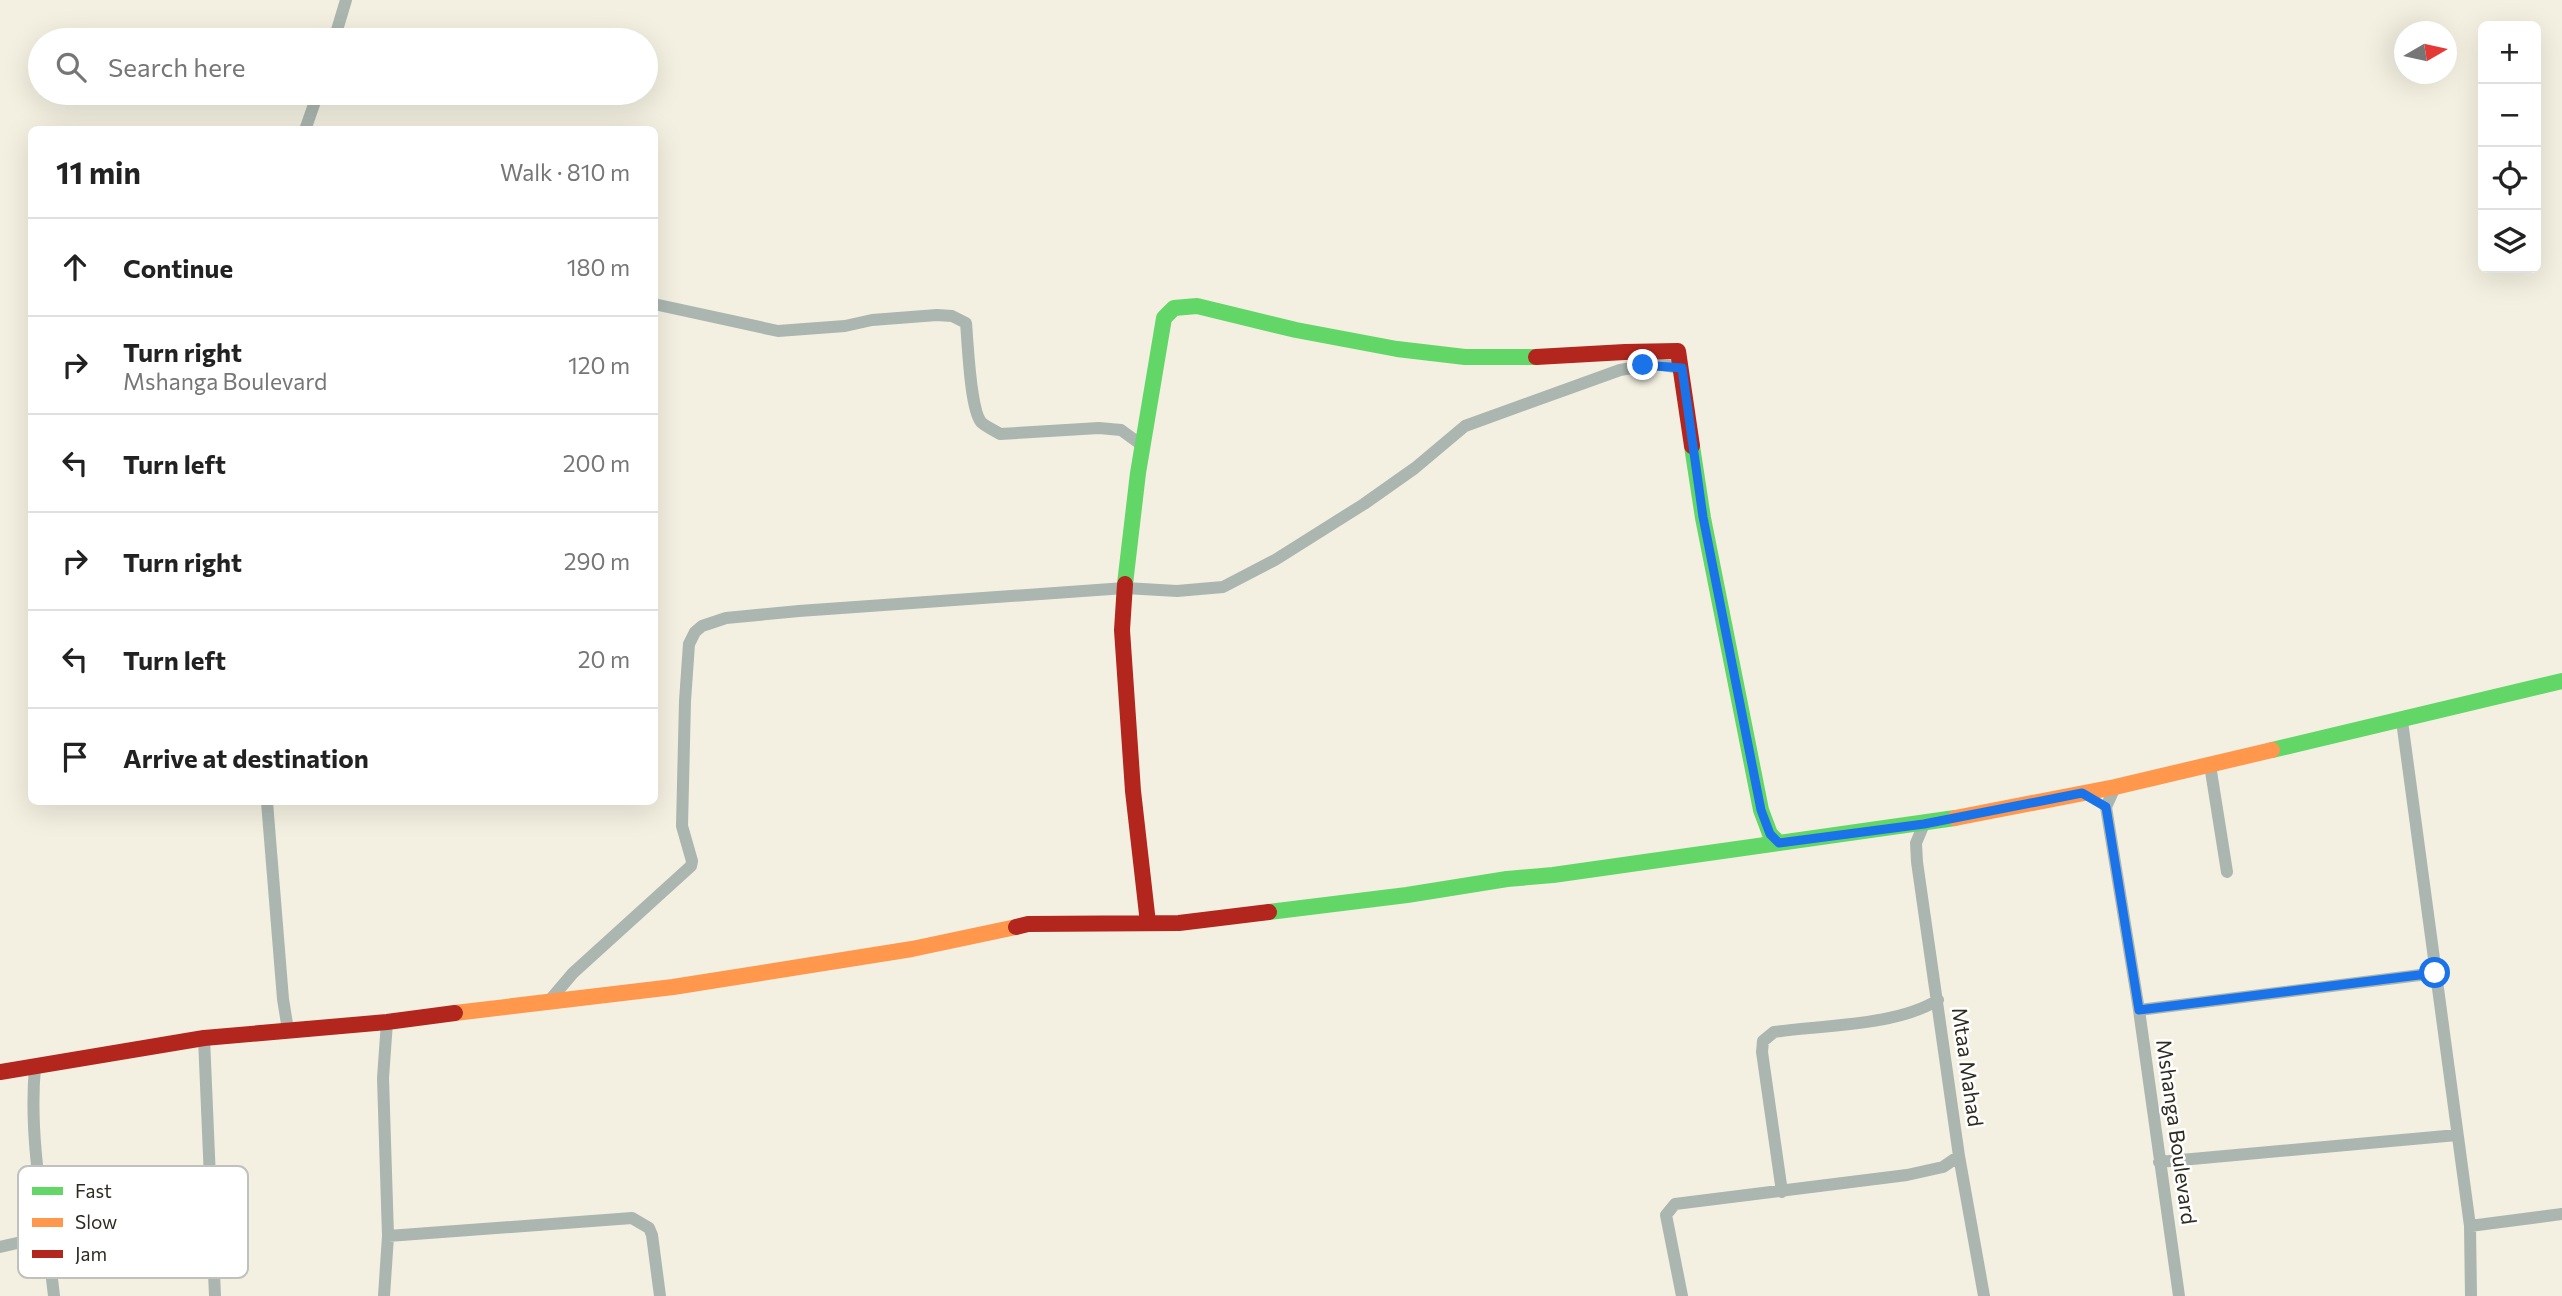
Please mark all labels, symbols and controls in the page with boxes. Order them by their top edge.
north arrow [2394,21,2457,84]
map controls [2478,21,2541,273]
button: + [2478,21,2541,84]
search box [28,28,658,105]
icon: search [52,48,90,86]
text: Search here [108,51,246,82]
button: − [2478,84,2541,147]
button: locate [2478,147,2541,210]
text: 11 min [56,153,141,190]
text: Walk · 810 m [500,158,630,186]
button: layers [2478,210,2541,273]
icon: ahead [56,248,94,286]
text: Continue [123,252,233,283]
text: 180 m [567,253,630,281]
text: Turn right [123,336,242,367]
icon: right [56,346,94,384]
route end [1627,349,1658,380]
text: 120 m [568,351,630,379]
text: Mshanga Boulevard [123,367,327,395]
icon: left [56,444,94,482]
text: Turn left [123,448,226,479]
text: 200 m [563,449,630,477]
icon: right [56,542,94,580]
text: Turn right [123,546,242,577]
text: 290 m [564,547,630,575]
icon: left [56,640,94,678]
text: Turn left [123,644,226,675]
text: 20 m [578,645,630,673]
icon: arrive [56,738,94,776]
text: Arrive at destination [123,742,369,773]
route start [2419,957,2450,988]
street label: Mtaa Mahad [1948,1006,1989,1128]
street label: Mshanga Boulevard [2152,1038,2203,1226]
legend [18,1166,248,1278]
text: Fast [75,1179,112,1202]
text: Slow [75,1210,117,1233]
text: Jam [75,1242,107,1265]

